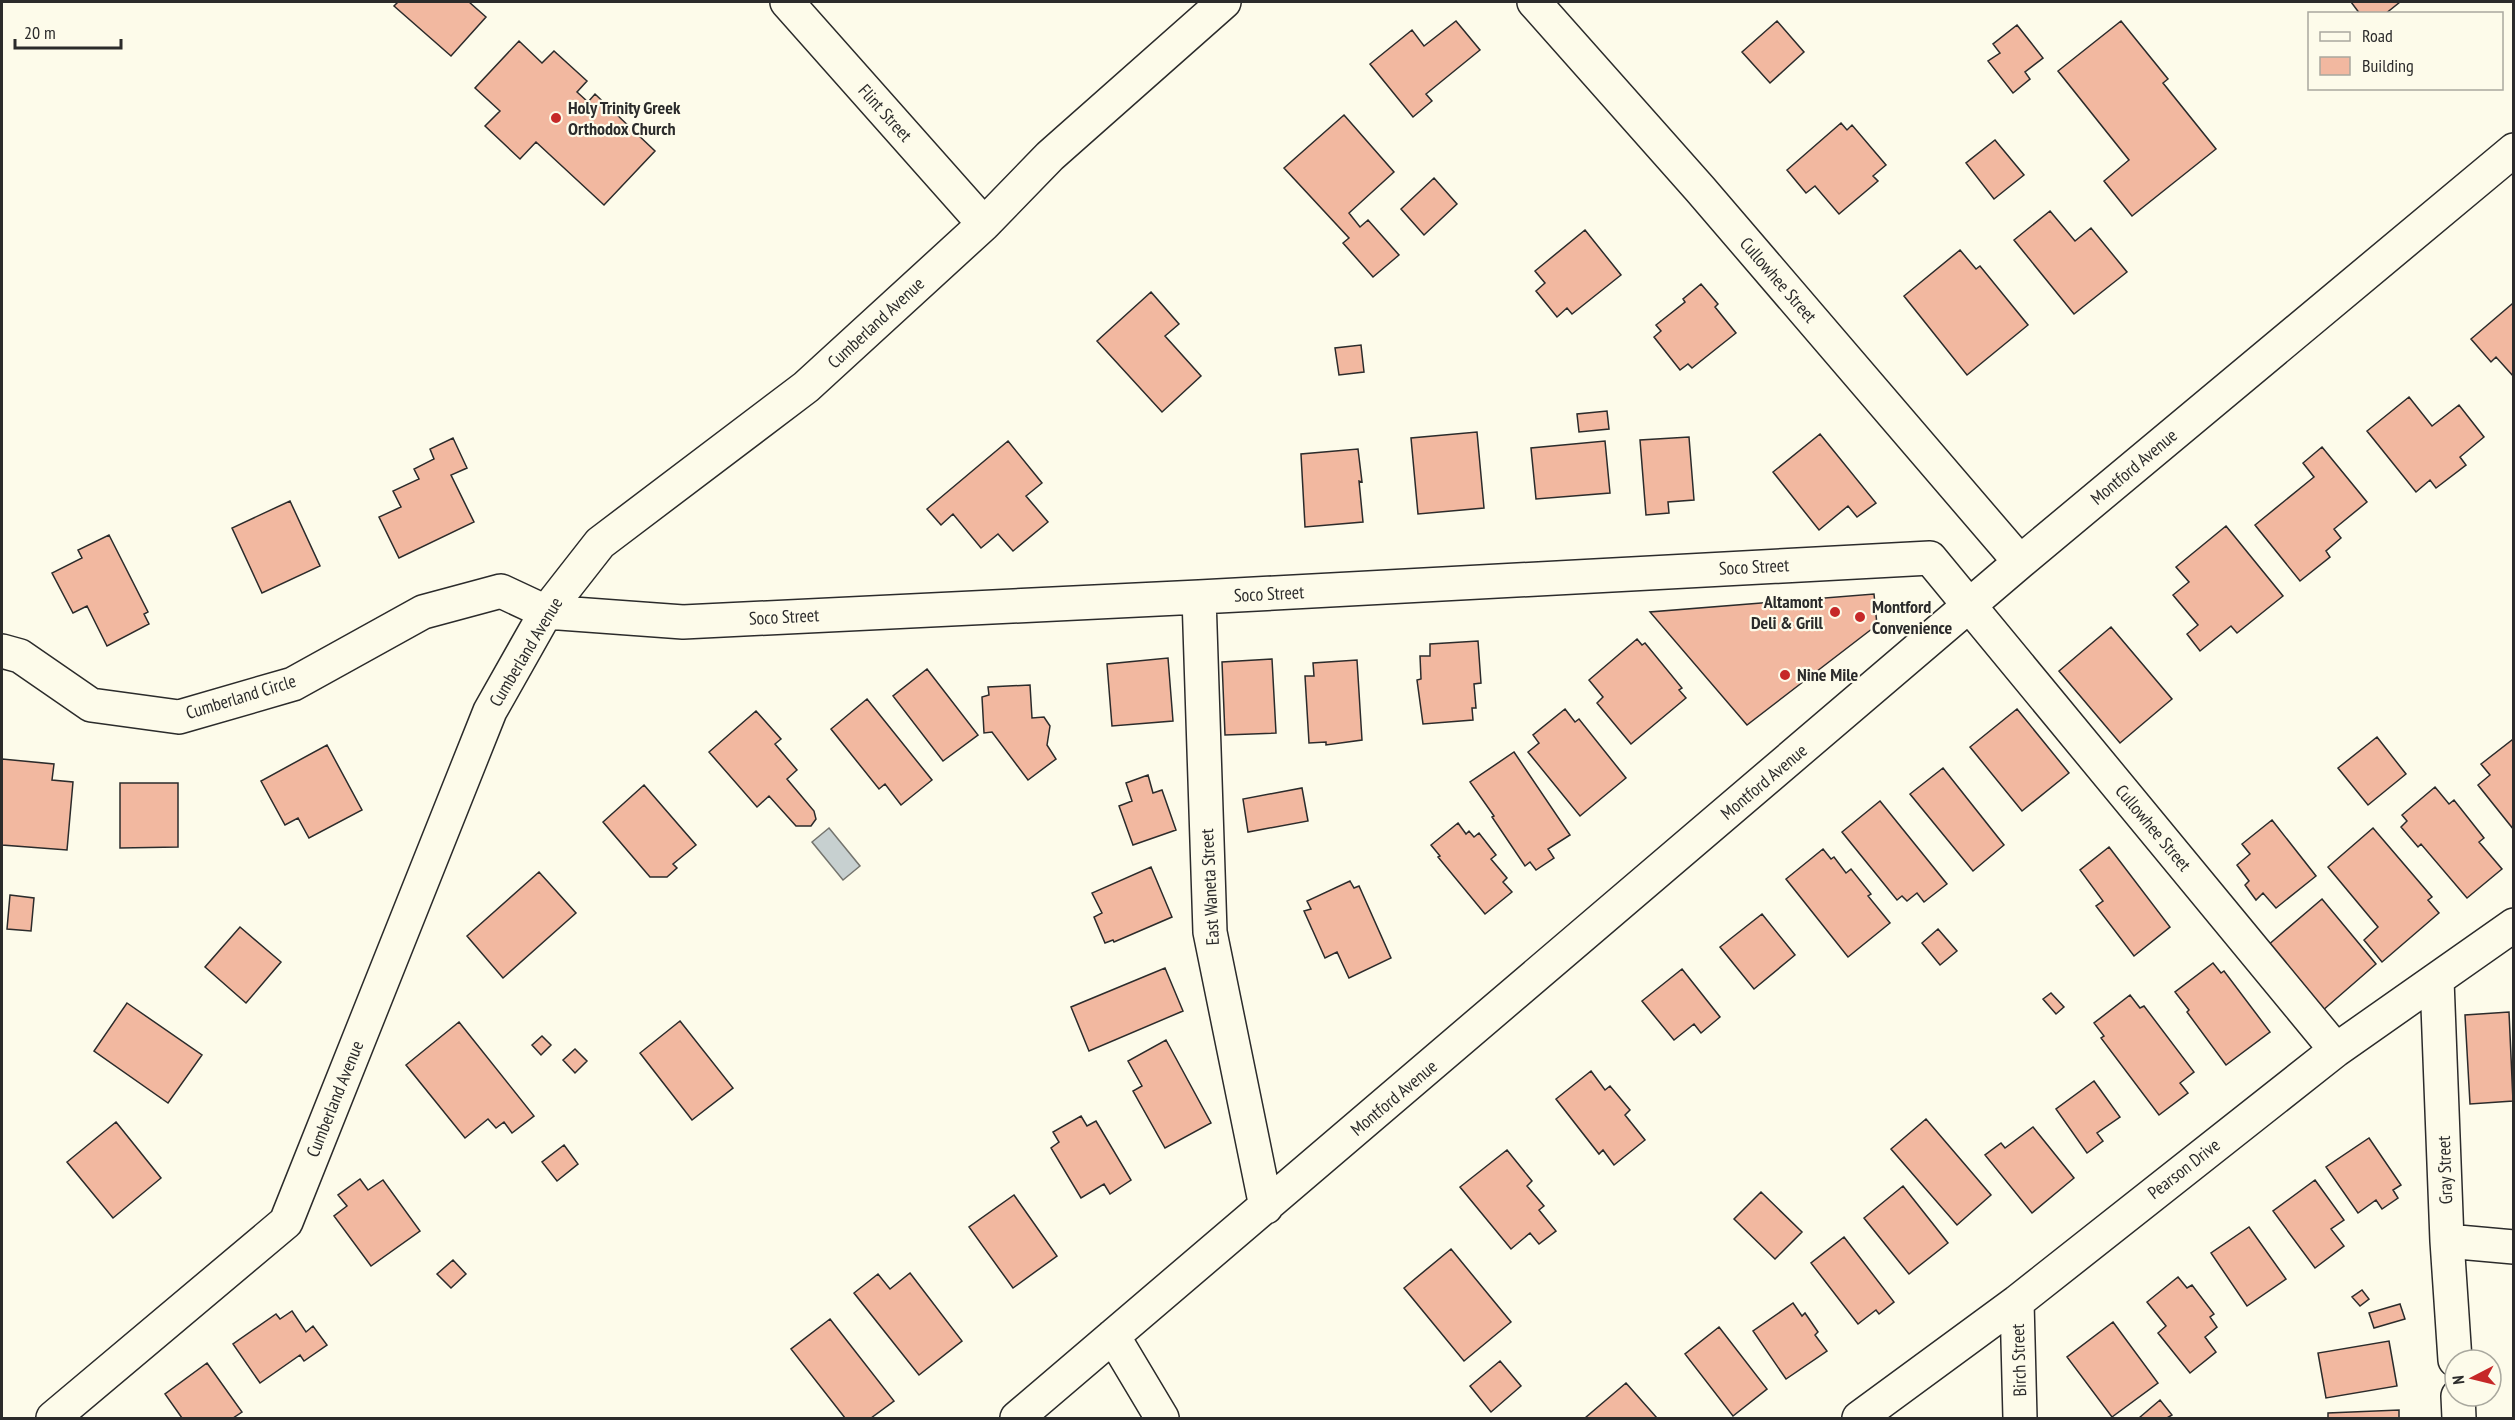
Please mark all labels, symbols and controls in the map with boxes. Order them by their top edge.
scale bar [15,12,122,50]
legend [2308,12,2503,90]
text: 20 m [24,21,56,44]
text: Road [2362,24,2393,47]
text: Building [2362,54,2414,77]
street label: Flint Street [854,79,917,146]
place label: Holy Trinity Greek Orthodox Church [568,96,681,140]
marker: Holy Trinity Greek Orthodox Church [549,111,563,125]
street label: Cullowhee Street [1735,232,1822,327]
street label: Cumberland Avenue [823,272,929,373]
street label: Montford Avenue [2086,424,2182,509]
street label: Soco Street [1718,553,1790,580]
street label: Soco Street [1233,580,1305,607]
place label: Altamont Deli & Grill [1751,590,1824,634]
street label: Cumberland Avenue [484,593,567,711]
place label: Montford Convenience [1872,595,1953,639]
street label: Soco Street [748,603,820,630]
marker: Altamont Deli & Grill [1828,605,1842,619]
marker: Montford Convenience [1853,610,1867,624]
place label: Nine Mile [1797,663,1859,686]
marker: Nine Mile [1778,668,1792,682]
street label: Cumberland Circle [183,669,299,724]
street label: Montford Avenue [1716,739,1812,824]
street label: Cullowhee Street [2110,780,2196,876]
street label: East Waneta Street [1195,828,1224,946]
street label: Cumberland Avenue [301,1037,368,1160]
street label: Montford Avenue [1346,1055,1442,1140]
street label: Pearson Drive [2143,1133,2224,1204]
street label: Gray Street [2432,1135,2457,1205]
street label: Birch Street [2006,1323,2031,1397]
north arrow [2443,1348,2503,1408]
text: N [2448,1374,2469,1385]

